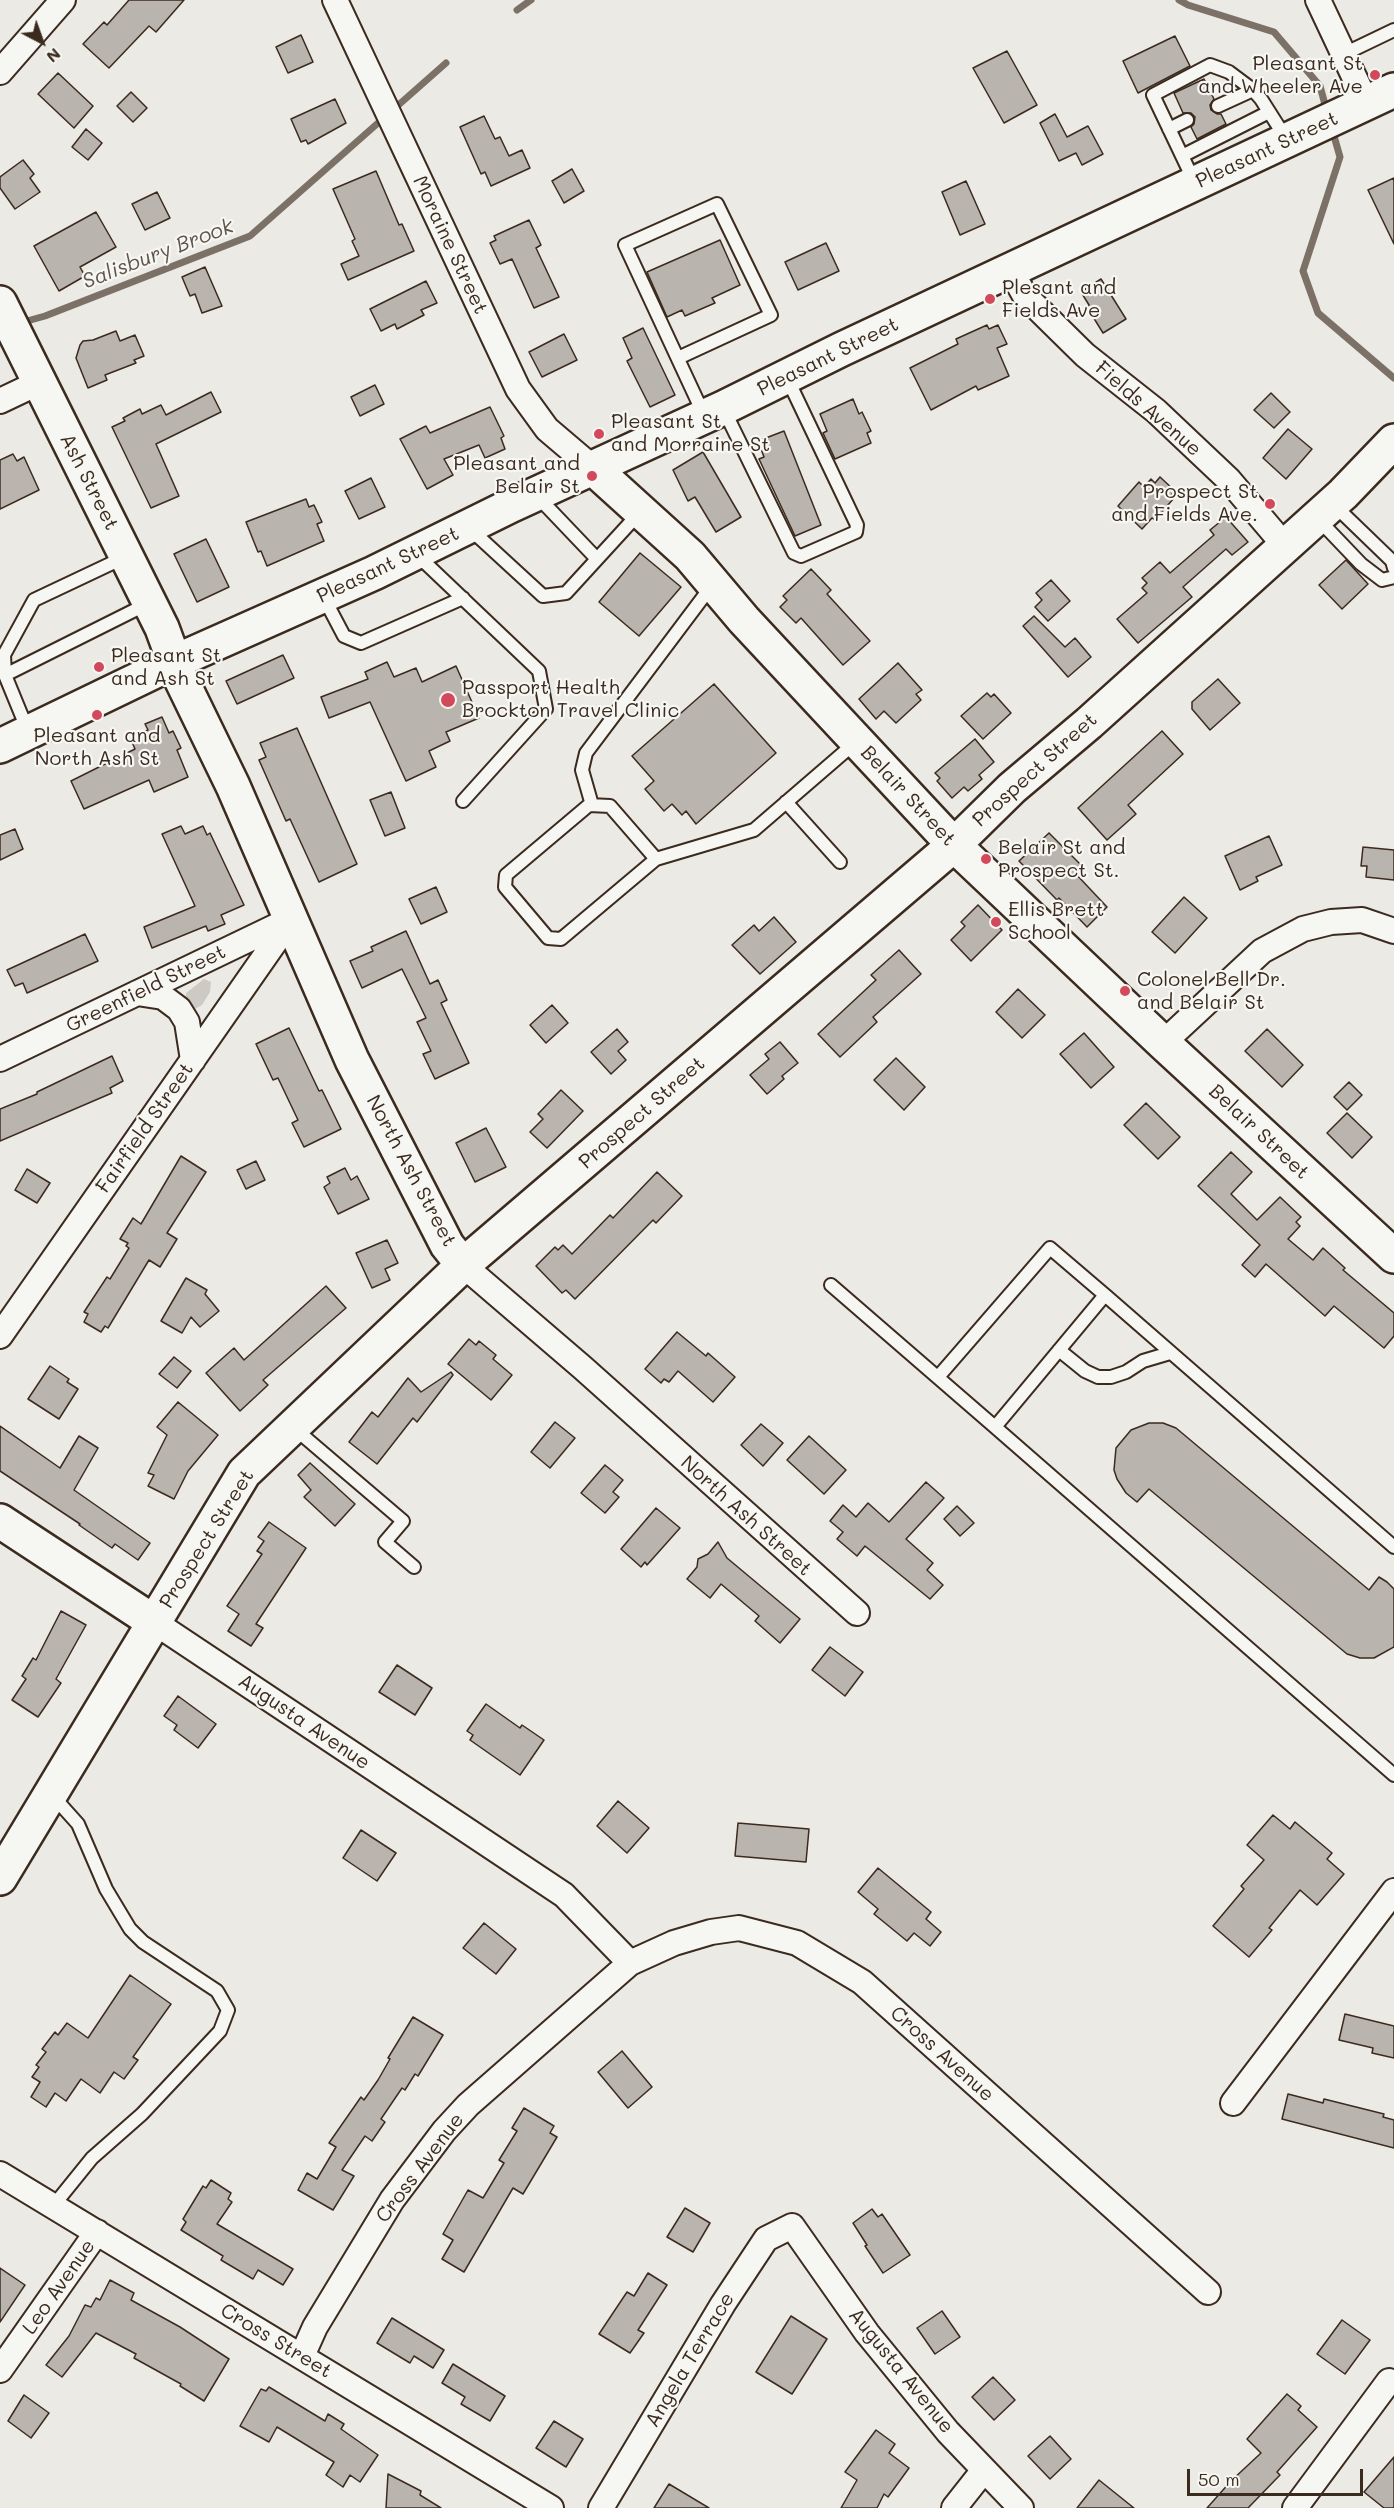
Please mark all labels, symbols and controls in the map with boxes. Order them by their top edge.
north arrow [12,12,72,72]
text: N [43,44,66,68]
place label: Pleasant St and Wheeler Ave [1198,52,1363,99]
marker: Pleasant St and Wheeler Ave [1368,68,1382,82]
street label: Pleasant Street [1192,107,1342,193]
street label: Moraine Street [407,172,493,318]
water label: Salisbury Brook [79,214,237,294]
place label: Plesant and Fields Ave [1002,276,1116,323]
marker: Plesant and Fields Ave [983,292,997,306]
street label: Pleasant Street [753,312,903,402]
street label: Fields Avenue [1090,356,1206,462]
place label: Pleasant St and Morraine St [611,410,770,457]
marker: Pleasant St and Morraine St [592,427,606,441]
street label: Ash Street [54,430,124,534]
place label: Pleasant and Belair St [453,452,580,499]
marker: Pleasant and Belair St [585,469,599,483]
place label: Prospect St and Fields Ave. [1111,480,1258,527]
marker: Prospect St and Fields Ave. [1263,497,1277,511]
street label: Pleasant Street [313,522,463,608]
place label: Pleasant St and Ash St [111,644,222,691]
marker: Pleasant St and Ash St [92,660,106,674]
place label: Passport Health Brockton Travel Clinic [462,676,679,723]
marker: Passport Health Brockton Travel Clinic [439,691,457,709]
marker: Pleasant and North Ash St [90,708,104,722]
street label: Prospect Street [968,708,1102,832]
place label: Pleasant and North Ash St [34,724,160,771]
street label: Belair Street [855,741,961,851]
place label: Belair St and Prospect St. [998,836,1126,883]
marker: Belair St and Prospect St. [979,852,993,866]
place label: Ellis Brett School [1008,898,1104,945]
marker: Ellis Brett School [989,915,1003,929]
street label: Greenfield Street [62,940,230,1038]
place label: Colonel Bell Dr. and Belair St [1137,968,1286,1015]
marker: Colonel Bell Dr. and Belair St [1118,984,1132,998]
street label: Prospect Street [574,1052,710,1174]
street label: Fairfield Street [91,1058,199,1198]
street label: Belair Street [1204,1079,1314,1185]
street label: North Ash Street [361,1091,461,1251]
street label: North Ash Street [676,1451,816,1581]
street label: Prospect Street [155,1465,259,1613]
street label: Augusta Avenue [233,1669,375,1775]
street label: Cross Avenue [885,2001,999,2107]
street label: Cross Avenue [371,2108,469,2228]
street label: Leo Avenue [18,2235,100,2339]
street label: Angela Terrace [640,2288,740,2432]
street label: Cross Street [216,2298,336,2384]
street label: Augusta Avenue [843,2304,959,2438]
scale bar [1190,2457,1366,2495]
text: 50 m [1198,2467,1240,2491]

